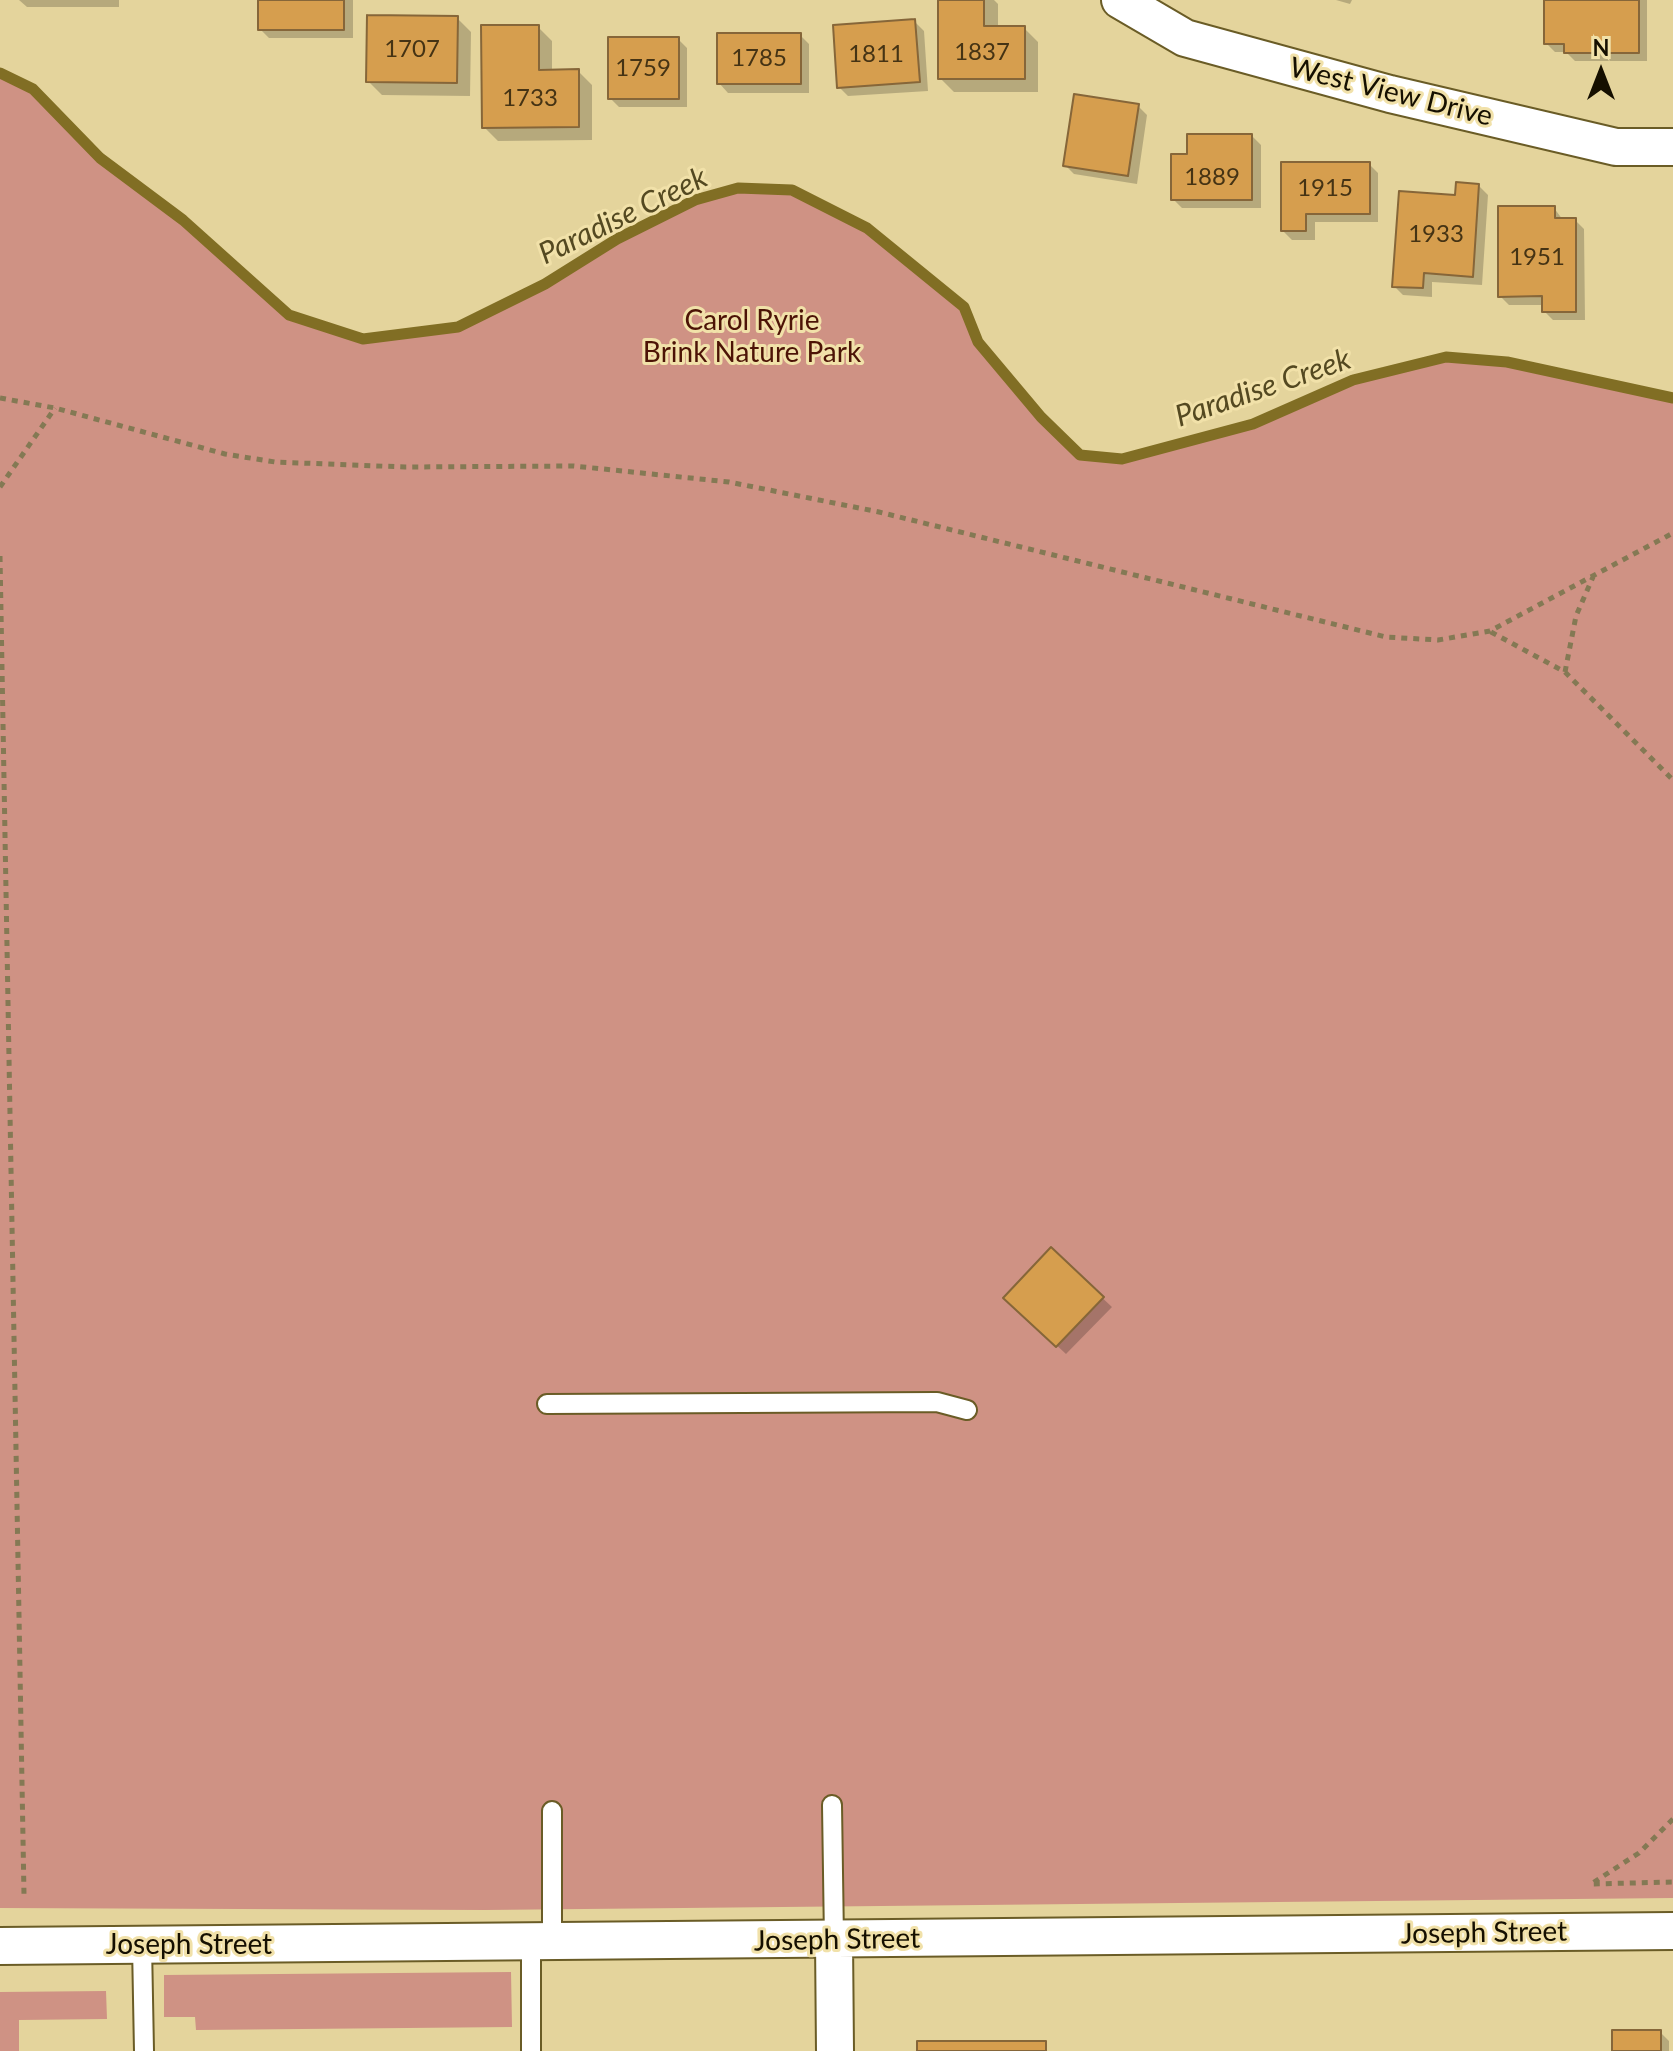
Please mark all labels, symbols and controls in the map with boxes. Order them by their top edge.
north arrow [1561,32,1641,112]
text: N [1593,34,1609,61]
house number: 1707 [384,35,440,63]
house number: 1837 [954,38,1010,66]
house number: 1811 [848,40,904,68]
house number: 1785 [731,44,787,72]
street label: West View Drive [1286,51,1496,133]
house number: 1759 [615,54,671,82]
house number: 1733 [502,84,558,112]
water label: Paradise Creek [533,160,713,272]
house number: 1889 [1184,163,1240,191]
house number: 1915 [1297,174,1353,202]
house number: 1933 [1408,220,1464,248]
house number: 1951 [1509,243,1565,271]
park label: Carol Ryrie Brink Nature Park [643,304,861,370]
water label: Paradise Creek [1171,341,1355,435]
street label: Joseph Street [1401,1915,1567,1951]
street label: Joseph Street [754,1922,920,1958]
street label: Joseph Street [106,1928,272,1962]

